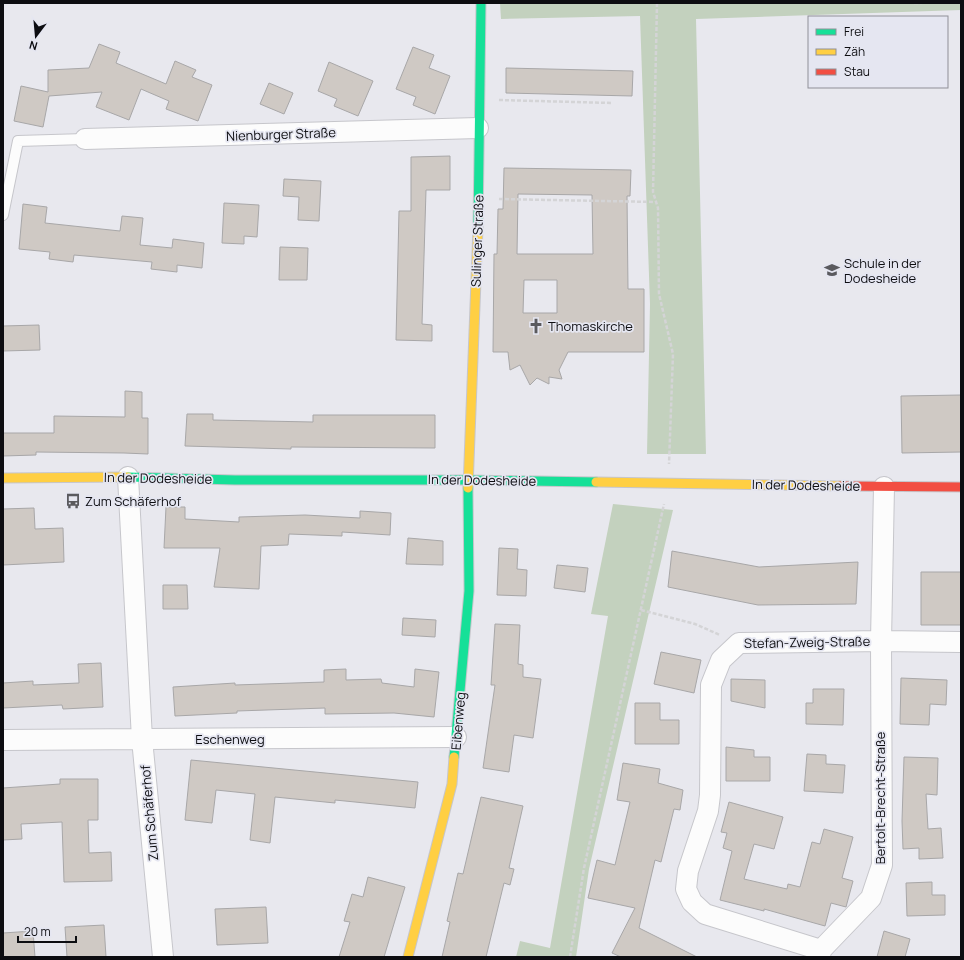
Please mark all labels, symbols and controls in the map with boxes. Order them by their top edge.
north arrow [16,16,56,56]
legend [808,16,948,88]
text: Frei [844,23,864,40]
text: N [27,38,39,54]
text: Zäh [844,43,865,60]
text: Stau [844,63,870,80]
street label: Nienburger Straße [226,123,337,145]
street label: Sulinger Straße [466,194,488,287]
place label: Schule in der Dodesheide [844,254,922,287]
school or university icon: Schule in der Dodesheide [823,261,841,279]
church icon: Thomaskirche [527,317,545,335]
place label: Thomaskirche [548,317,633,335]
street label: In der Dodesheide [104,468,213,488]
street label: In der Dodesheide [428,470,537,490]
street label: In der Dodesheide [752,475,861,495]
bus stop icon: Zum Schäferhof [64,492,82,510]
place label: Zum Schäferhof [85,492,182,510]
street label: Stefan-Zweig-Straße [744,632,871,652]
street label: Eibenweg [446,691,470,751]
street label: Eschenweg [195,730,265,748]
street label: Bertolt-Brecht-Straße [871,731,889,864]
street label: Zum Schäferhof [136,764,162,862]
scale bar [18,918,76,944]
text: 20 m [24,923,51,940]

